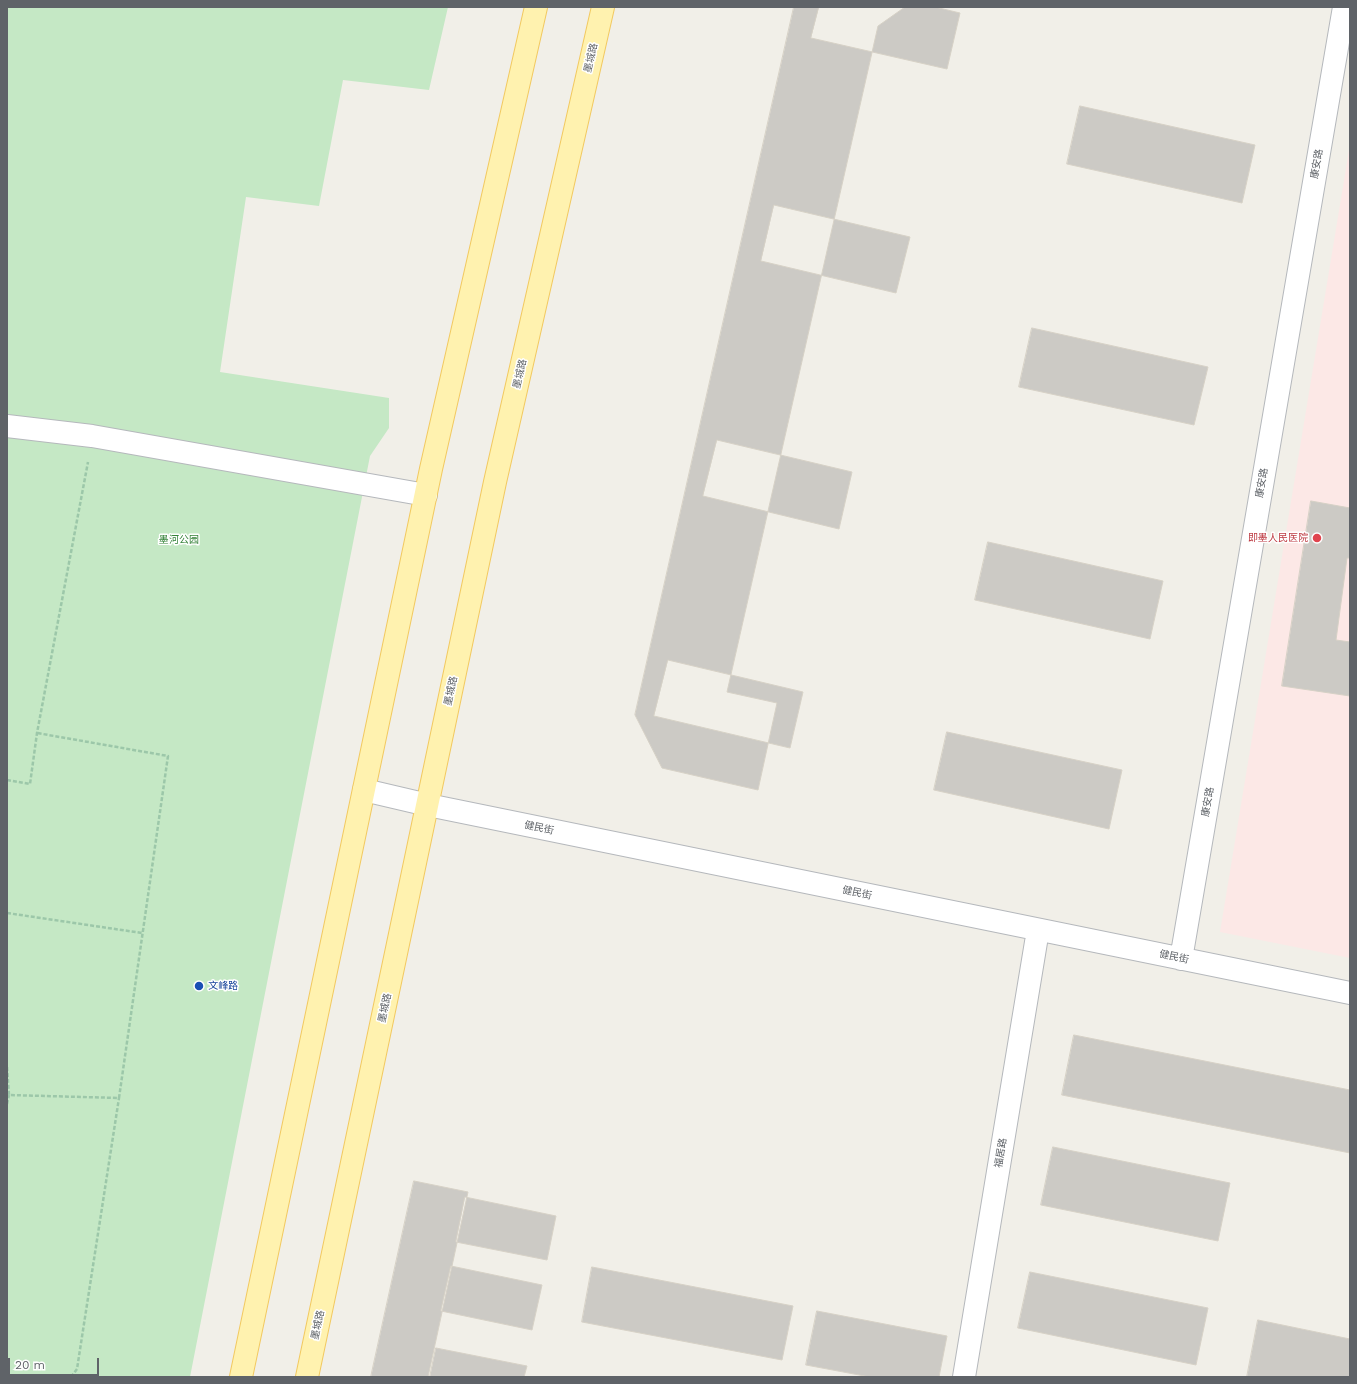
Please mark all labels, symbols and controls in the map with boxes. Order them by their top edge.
street label: 墨城路 [582,42,600,74]
street label: 康安路 [1308,148,1326,180]
street label: 墨城路 [511,358,529,390]
street label: 康安路 [1253,467,1271,499]
place label: 即墨人民医院 [1248,532,1308,544]
marker: 即墨人民医院 [1311,532,1323,544]
park label: 墨河公园 [159,534,199,546]
street label: 墨城路 [442,675,460,707]
street label: 康安路 [1199,786,1217,818]
street label: 健民街 [523,819,555,837]
street label: 健民街 [841,884,873,902]
street label: 健民街 [1158,948,1190,966]
marker: 文峰路 [193,980,205,992]
place label: 文峰路 [208,980,238,992]
street label: 墨城路 [376,992,394,1024]
street label: 福居路 [993,1137,1009,1169]
street label: 墨城路 [309,1309,327,1341]
scale bar [10,1350,101,1376]
text: 20 m [15,1358,45,1372]

